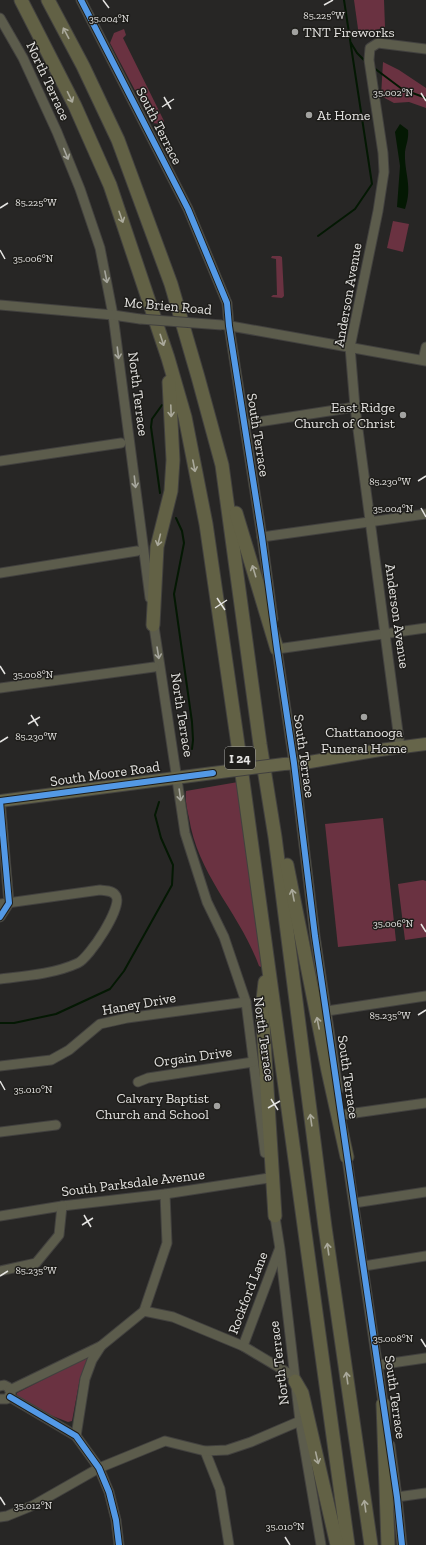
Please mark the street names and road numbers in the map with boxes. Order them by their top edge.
street label: North Terrace [22,39,74,123]
street label: South Terrace [132,85,186,168]
street label: Anderson Avenue [330,241,366,349]
street label: Mc Brien Road [124,294,213,318]
street label: North Terrace [124,351,152,438]
street label: South Terrace [243,392,273,478]
street label: Anderson Avenue [381,562,413,670]
street label: North Terrace [167,672,197,759]
street label: South Terrace [290,713,318,799]
road number: I 24 [225,747,255,769]
street label: South Moore Road [49,758,161,790]
street label: Haney Drive [101,989,178,1019]
street label: North Terrace [250,996,278,1083]
street label: South Terrace [334,1034,362,1120]
street label: Orgain Drive [153,1043,234,1071]
street label: South Parksdale Avenue [60,1166,206,1200]
street label: Rockford Lane [225,1249,272,1337]
street label: North Terrace [265,1319,293,1406]
street label: South Terrace [381,1354,409,1440]

